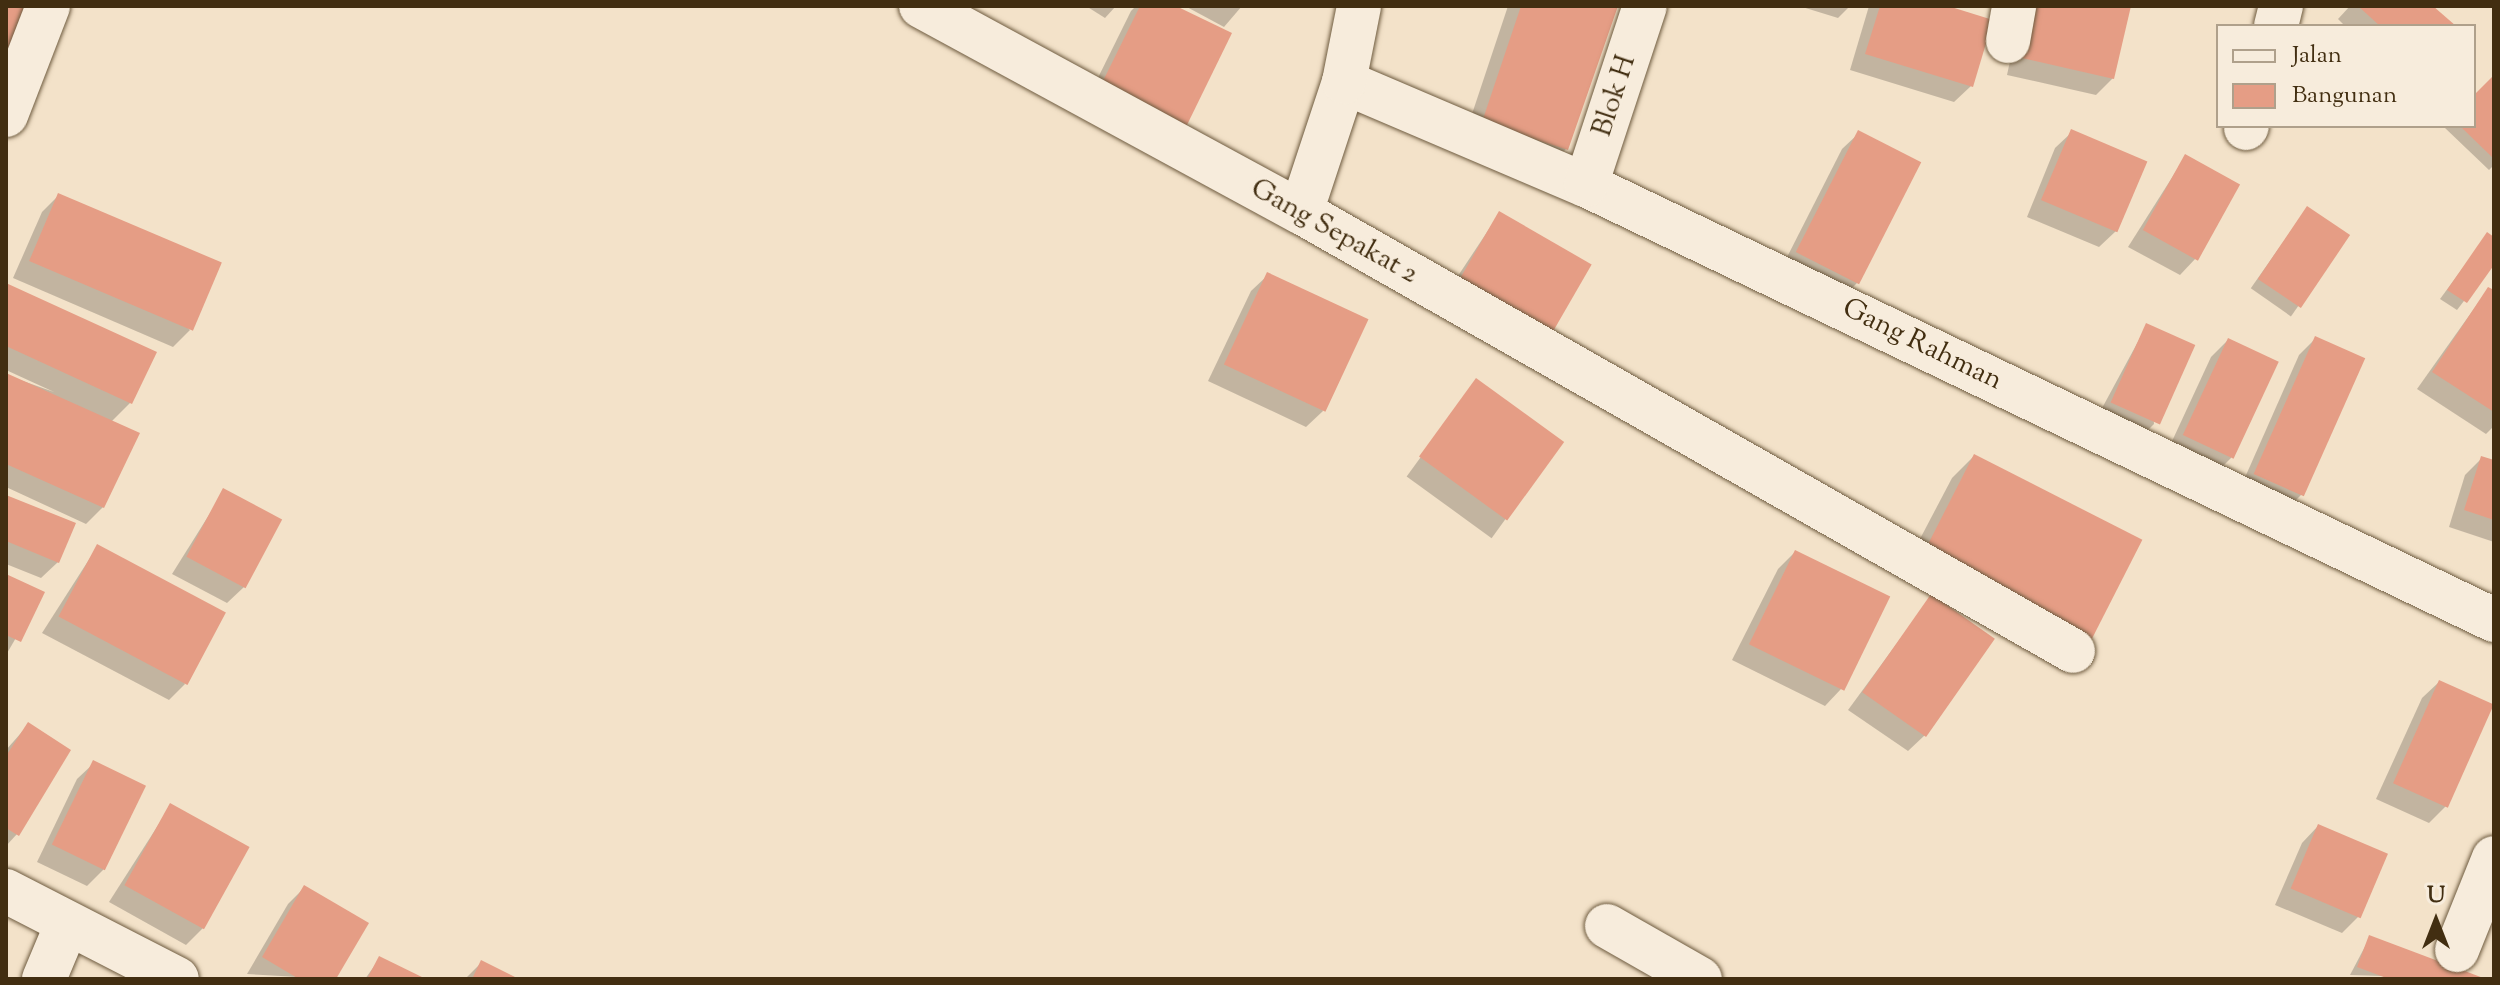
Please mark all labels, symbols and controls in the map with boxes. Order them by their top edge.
legend [2216,24,2476,128]
text: Jalan [2292,39,2342,73]
street label: Blok H [1586,51,1644,141]
text: Bangunan [2292,79,2397,113]
street label: Gang Sepakat 2 [1244,172,1424,292]
street label: Gang Rahman [1837,292,2007,398]
north arrow [2396,881,2476,961]
text: U [2427,881,2445,913]

